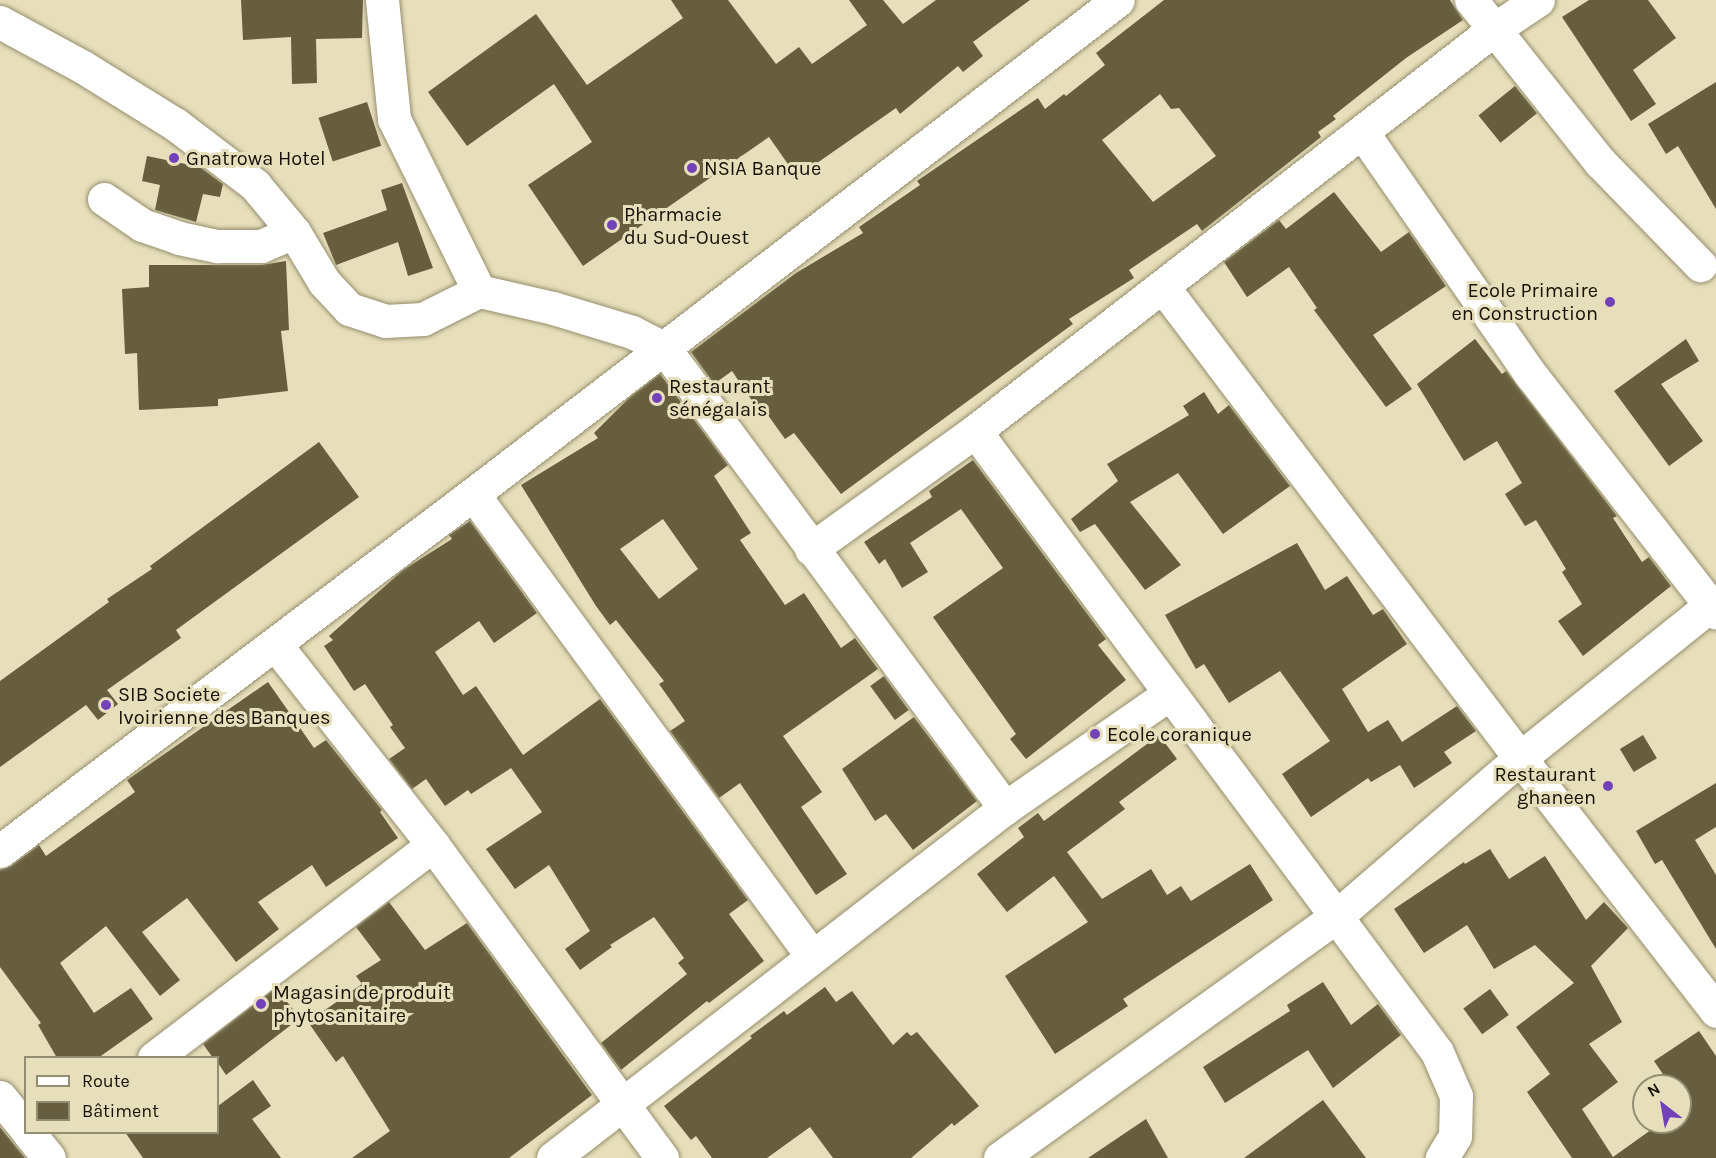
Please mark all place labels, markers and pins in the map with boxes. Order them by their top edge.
place label: Gnatrowa Hotel [186,146,326,170]
marker: Gnatrowa Hotel [167,151,181,165]
place label: NSIA Banque [704,156,821,180]
marker: NSIA Banque [685,161,699,175]
place label: Pharmacie du Sud-Ouest [624,202,749,249]
marker: Pharmacie du Sud-Ouest [605,218,619,232]
place label: Ecole Primaire en Construction [1451,278,1598,325]
marker: Ecole Primaire en Construction [1603,295,1617,309]
place label: Restaurant sénégalais [669,374,770,421]
marker: Restaurant sénégalais [650,391,664,405]
place label: SIB Societe Ivoirienne des Banques [118,682,331,729]
marker: SIB Societe Ivoirienne des Banques [99,698,113,712]
place label: Ecole coranique [1107,722,1252,746]
marker: Ecole coranique [1088,727,1102,741]
place label: Restaurant ghaneen [1495,762,1596,809]
marker: Restaurant ghaneen [1601,779,1615,793]
place label: Magasin de produit phytosanitaire [273,981,451,1028]
marker: Magasin de produit phytosanitaire [254,997,268,1011]

